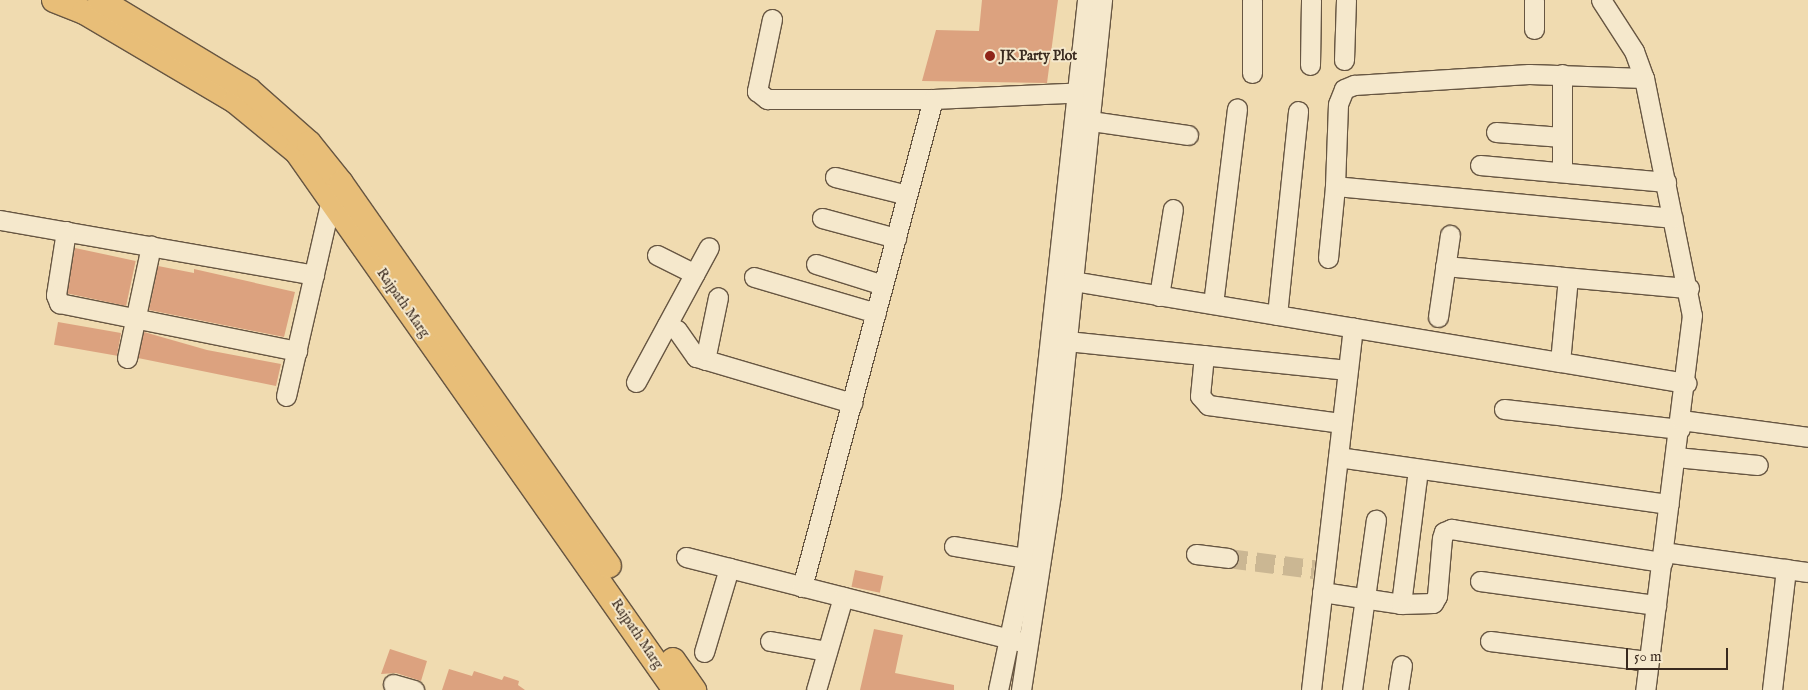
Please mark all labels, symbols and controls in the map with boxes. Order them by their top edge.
place label: JK Party Plot [1000,48,1077,64]
marker: JK Party Plot [984,50,996,62]
street label: Rajpath Marg [373,265,433,341]
street label: Rajpath Marg [607,596,667,672]
scale bar [1628,638,1730,670]
text: 50 m [1634,647,1662,666]

